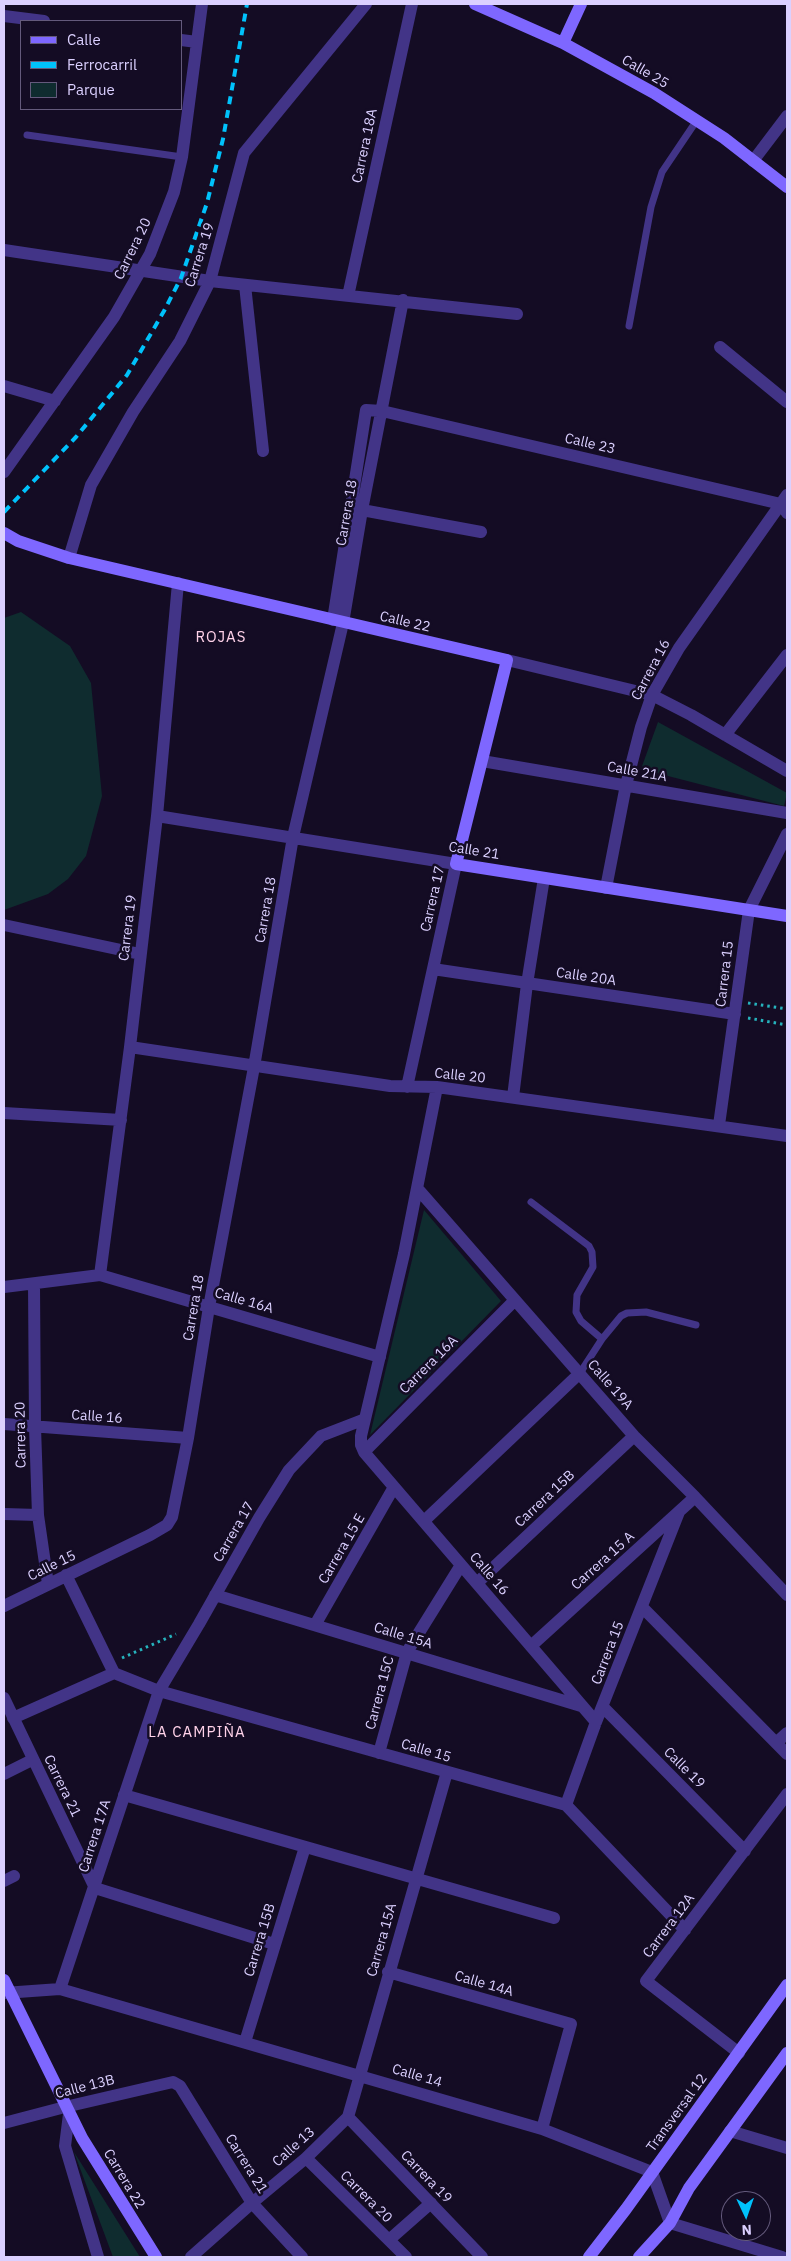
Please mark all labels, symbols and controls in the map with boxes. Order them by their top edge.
legend [20,20,182,110]
text: Calle [67,30,101,49]
street label: Calle 25 [618,52,672,92]
text: Ferrocarril [67,55,137,74]
text: Parque [67,80,115,99]
street label: Carrera 18A [349,107,381,185]
street label: Carrera 20 [111,215,155,283]
street label: Carrera 19 [182,221,218,289]
street label: Calle 23 [563,430,617,458]
street label: Carrera 18 [333,479,361,547]
street label: Calle 22 [378,608,432,636]
district label: ROJAS [195,629,247,647]
street label: Carrera 16 [628,637,674,703]
street label: Calle 21A [606,758,668,786]
street label: Calle 21 [447,839,501,863]
street label: Carrera 17 [417,865,449,933]
street label: Carrera 18 [252,876,280,944]
street label: Carrera 19 [116,894,140,962]
street label: Carrera 15 [713,940,737,1008]
street label: Calle 20A [555,964,617,990]
street label: Calle 20 [434,1065,486,1087]
street label: Carrera 18 [180,1274,208,1342]
street label: Calle 16A [213,1285,275,1317]
street label: Carrera 16A [396,1332,462,1398]
street label: Calle 19A [584,1357,636,1413]
street label: Carrera 20 [12,1401,30,1469]
street label: Calle 16 [71,1407,123,1427]
street label: Carrera 15B [512,1467,578,1531]
street label: Carrera 17 [210,1499,258,1565]
street label: Carrera 15 E [315,1511,369,1587]
street label: Carrera 15 A [568,1528,638,1594]
street label: Calle 15 [25,1547,79,1585]
street label: Calle 16 [466,1549,512,1599]
street label: Calle 15A [372,1619,434,1653]
street label: Carrera 15 [588,1619,628,1687]
street label: Carrera 15C [362,1654,398,1732]
district label: LA CAMPIÑA [147,1724,247,1742]
street label: Calle 15 [399,1736,453,1766]
street label: Calle 19 [660,1744,708,1792]
street label: Carrera 21 [40,1752,84,1820]
street label: Carrera 17A [75,1797,115,1875]
street label: Carrera 12A [640,1891,698,1961]
street label: Carrera 15B [241,1901,279,1979]
street label: Carrera 15A [363,1901,401,1979]
street label: Calle 14A [453,1968,515,2000]
street label: Calle 14 [390,2061,444,2091]
street label: Transversal 12 [643,2071,711,2155]
street label: Calle 13B [54,2072,116,2102]
street label: Calle 13 [269,2124,319,2170]
street label: Carrera 21 [221,2131,271,2197]
street label: Carrera 22 [100,2146,148,2212]
street label: Carrera 19 [397,2147,455,2207]
street label: Carrera 20 [336,2167,396,2227]
north arrow [721,2191,771,2241]
text: N [741,2221,752,2239]

